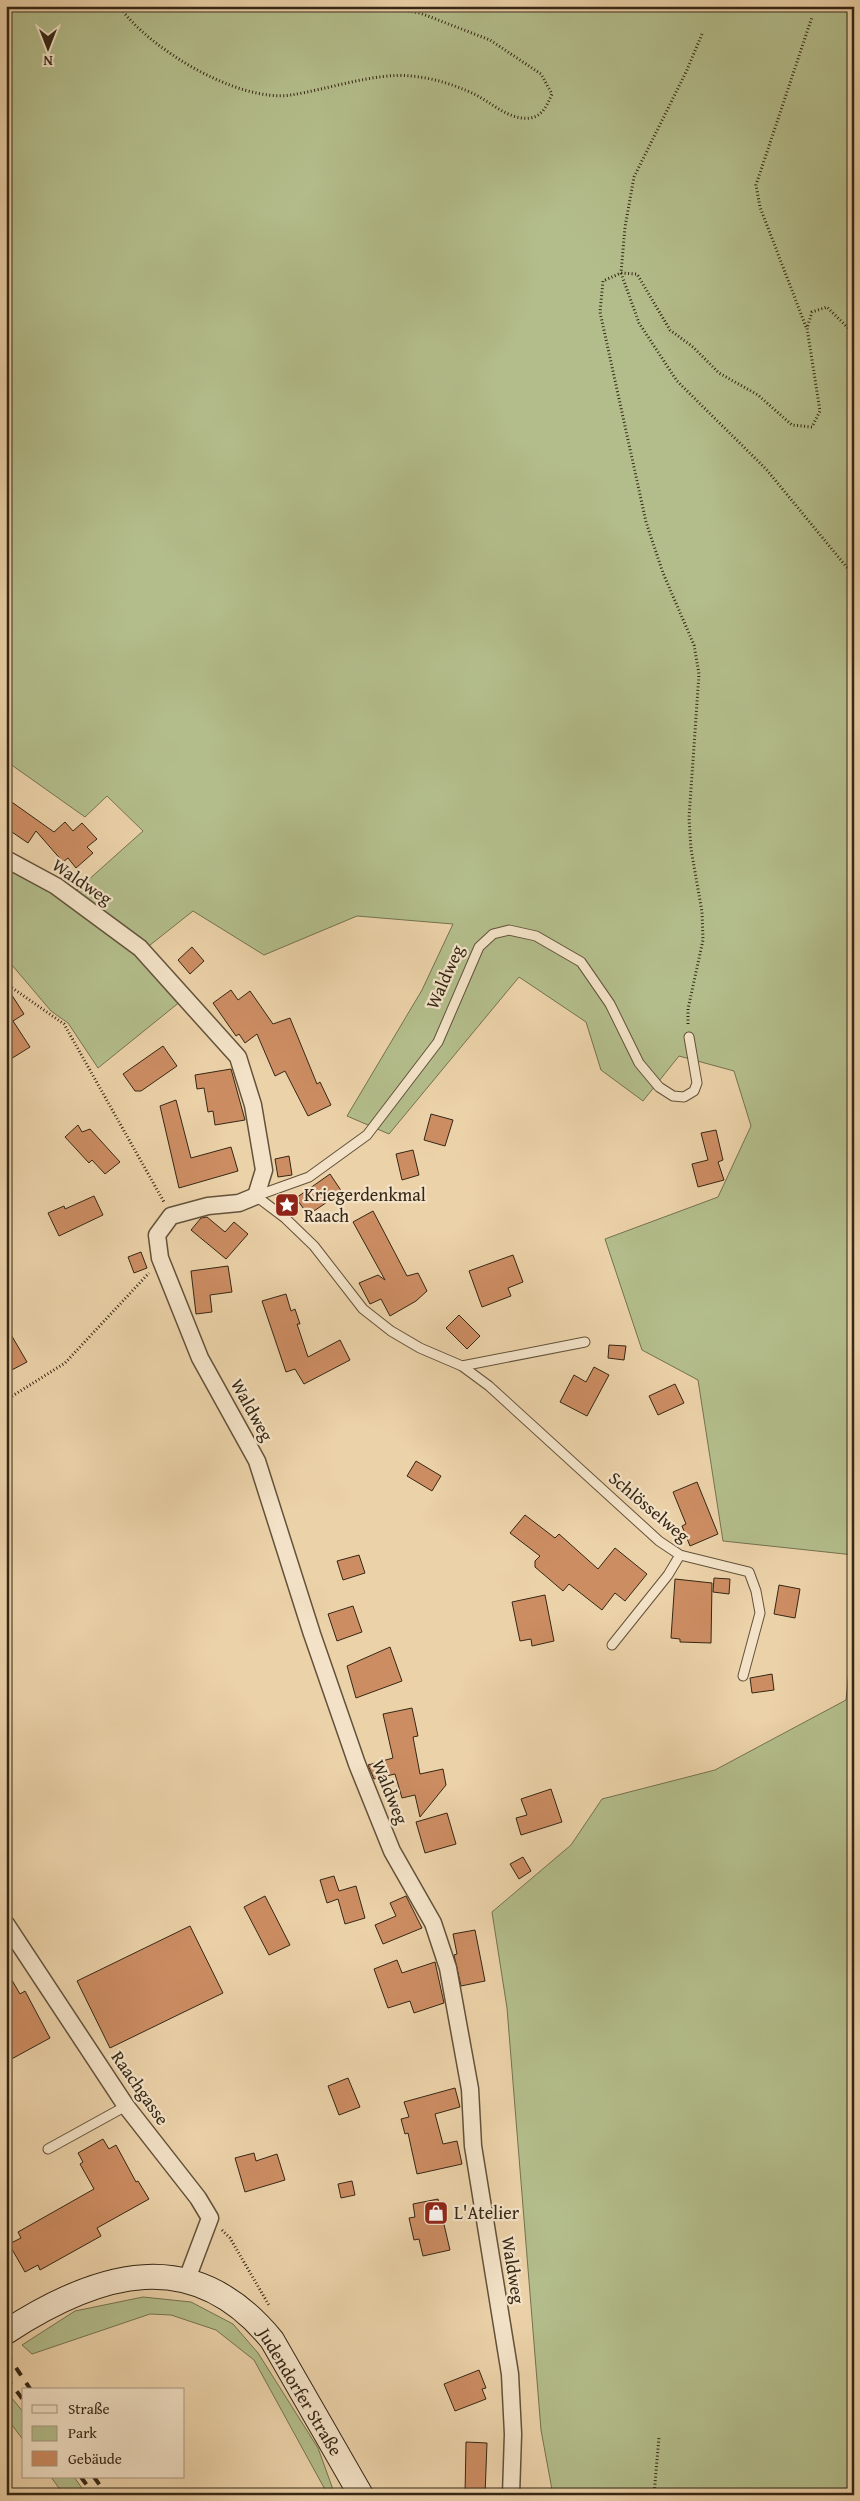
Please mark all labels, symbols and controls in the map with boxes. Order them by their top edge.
north arrow [22,22,72,72]
text: N [43,51,53,71]
street label: Waldweg [47,851,118,912]
street label: Waldweg [418,940,471,1013]
place label: Kriegerdenkmal Raach [304,1181,426,1229]
place icon: Kriegerdenkmal Raach [274,1192,300,1218]
street label: Waldweg [224,1374,281,1446]
street label: Schlösselweg [603,1465,696,1549]
street label: Waldweg [365,1755,416,1828]
street label: Raachgasse [105,2045,176,2130]
place label: L'Atelier [454,2199,520,2226]
shop icon: L'Atelier [423,2200,449,2226]
street label: Waldweg [495,2234,532,2305]
street label: Judendorfer Straße [250,2321,349,2461]
legend [22,2388,185,2478]
text: Straße [68,2398,110,2419]
text: Park [68,2422,97,2443]
text: Gebäude [68,2448,122,2469]

